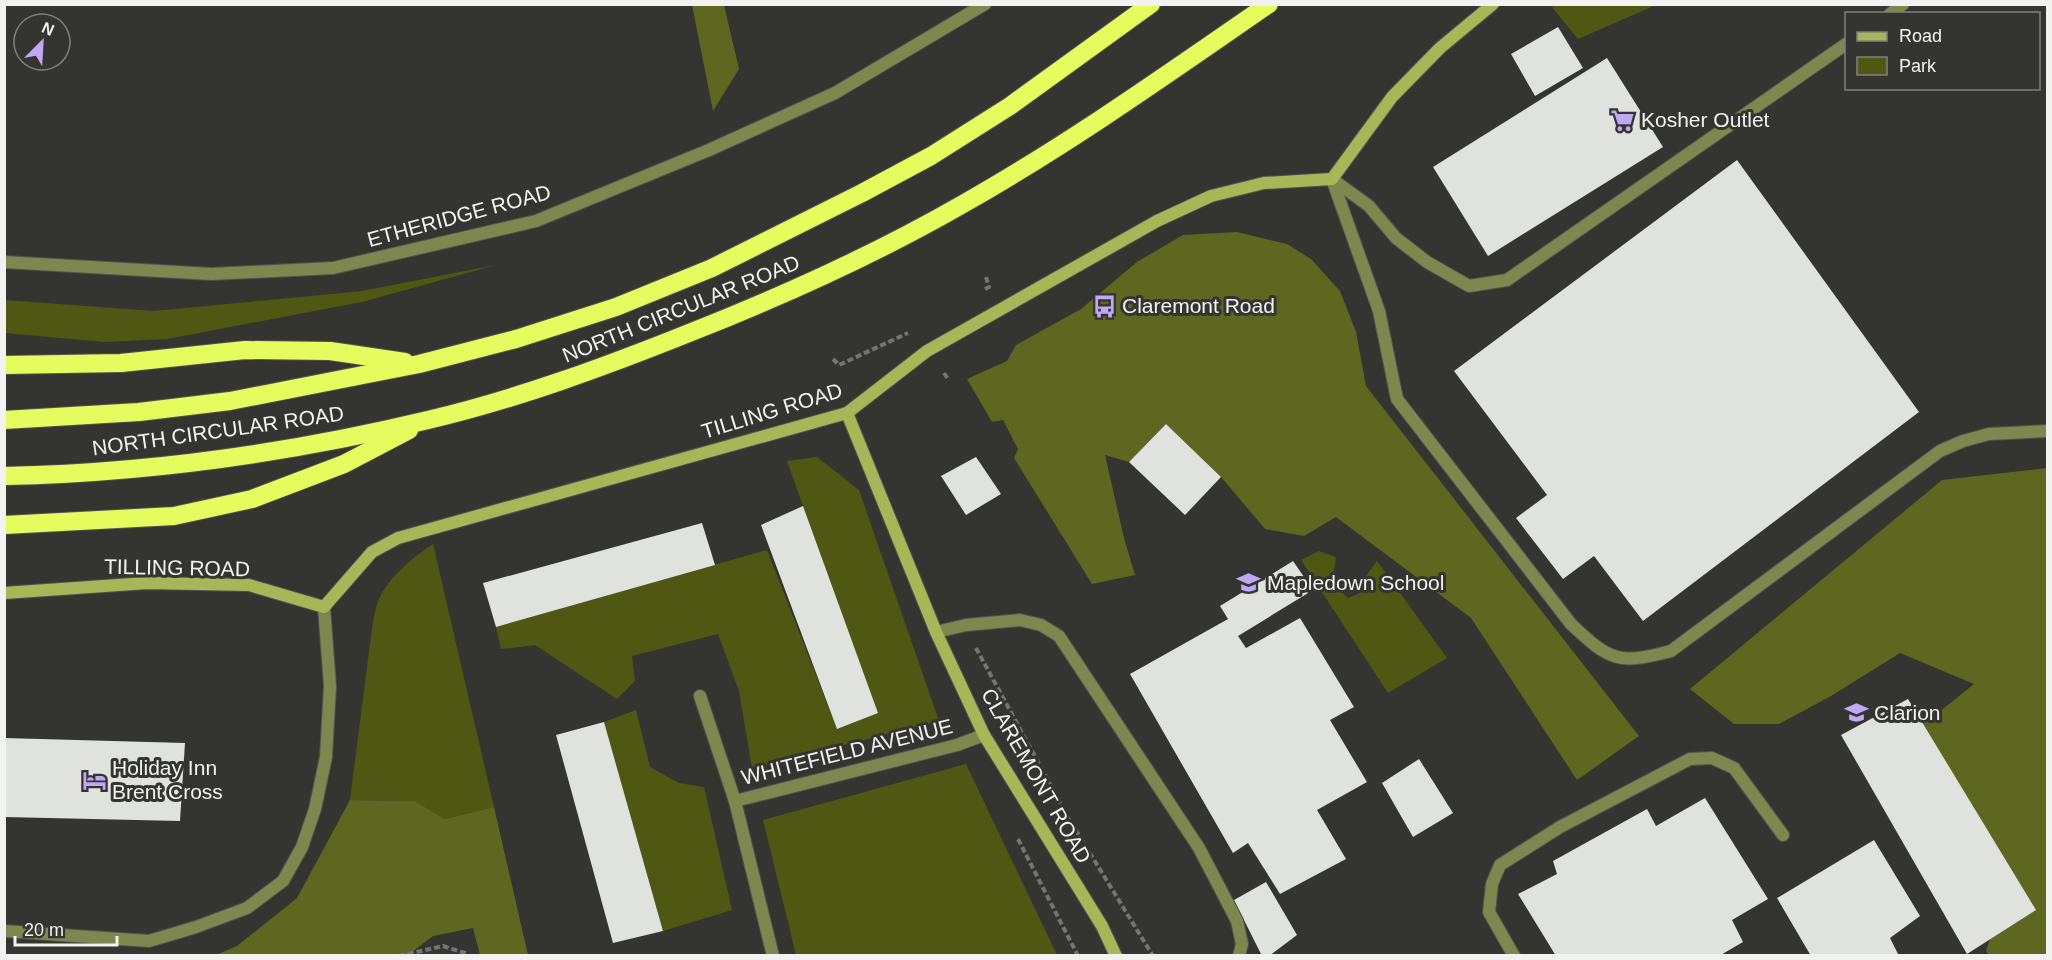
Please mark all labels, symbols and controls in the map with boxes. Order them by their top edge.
north arrow [12,12,72,72]
legend [1845,12,2040,90]
text: N [39,19,57,39]
text: Road [1899,26,1942,46]
text: Park [1899,56,1937,76]
supermarket icon: Kosher Outlet [1610,107,1636,133]
place label: Kosher Outlet [1641,108,1770,131]
street label: ETHERIDGE ROAD [365,180,553,251]
street label: NORTH CIRCULAR ROAD [559,250,803,367]
bus stop icon: Claremont Road [1091,293,1117,319]
place label: Claremont Road [1122,294,1275,317]
street label: TILLING ROAD [699,378,845,443]
street label: NORTH CIRCULAR ROAD [91,401,345,460]
street label: TILLING ROAD [104,555,250,580]
school or university icon: Mapledown School [1236,570,1262,596]
place label: Mapledown School [1267,571,1444,594]
street label: CLAREMONT ROAD [977,684,1096,867]
school or university icon: Clarion [1843,700,1869,726]
place label: Clarion [1874,701,1941,724]
street label: WHITEFIELD AVENUE [739,714,955,789]
place label: Holiday Inn Brent Cross [112,756,223,803]
hotel icon: Holiday Inn Brent Cross [81,767,107,793]
scale bar [15,909,117,947]
text: 20 m [24,920,64,940]

